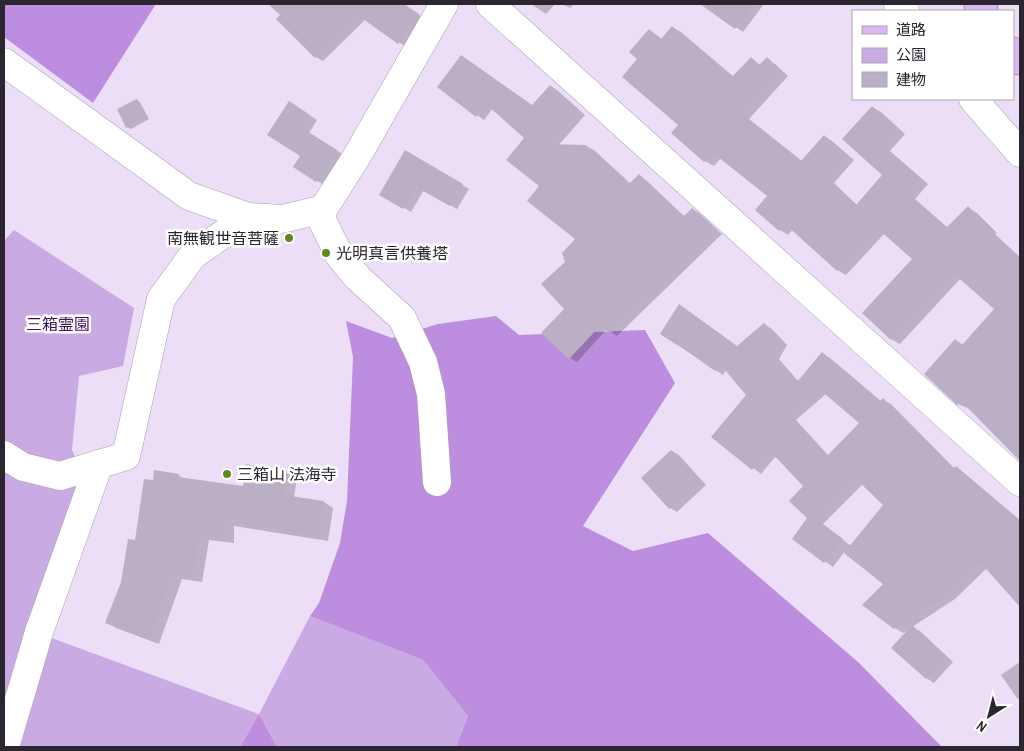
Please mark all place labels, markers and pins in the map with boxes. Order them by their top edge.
place label: 南無観世音菩薩 [167,227,279,249]
marker: 南無観世音菩薩 [283,232,295,244]
place label: 光明真言供養塔 [336,242,448,264]
marker: 光明真言供養塔 [320,247,332,259]
place label: 三箱山 法海寺 [237,463,337,485]
marker: 三箱山 法海寺 [221,468,233,480]

